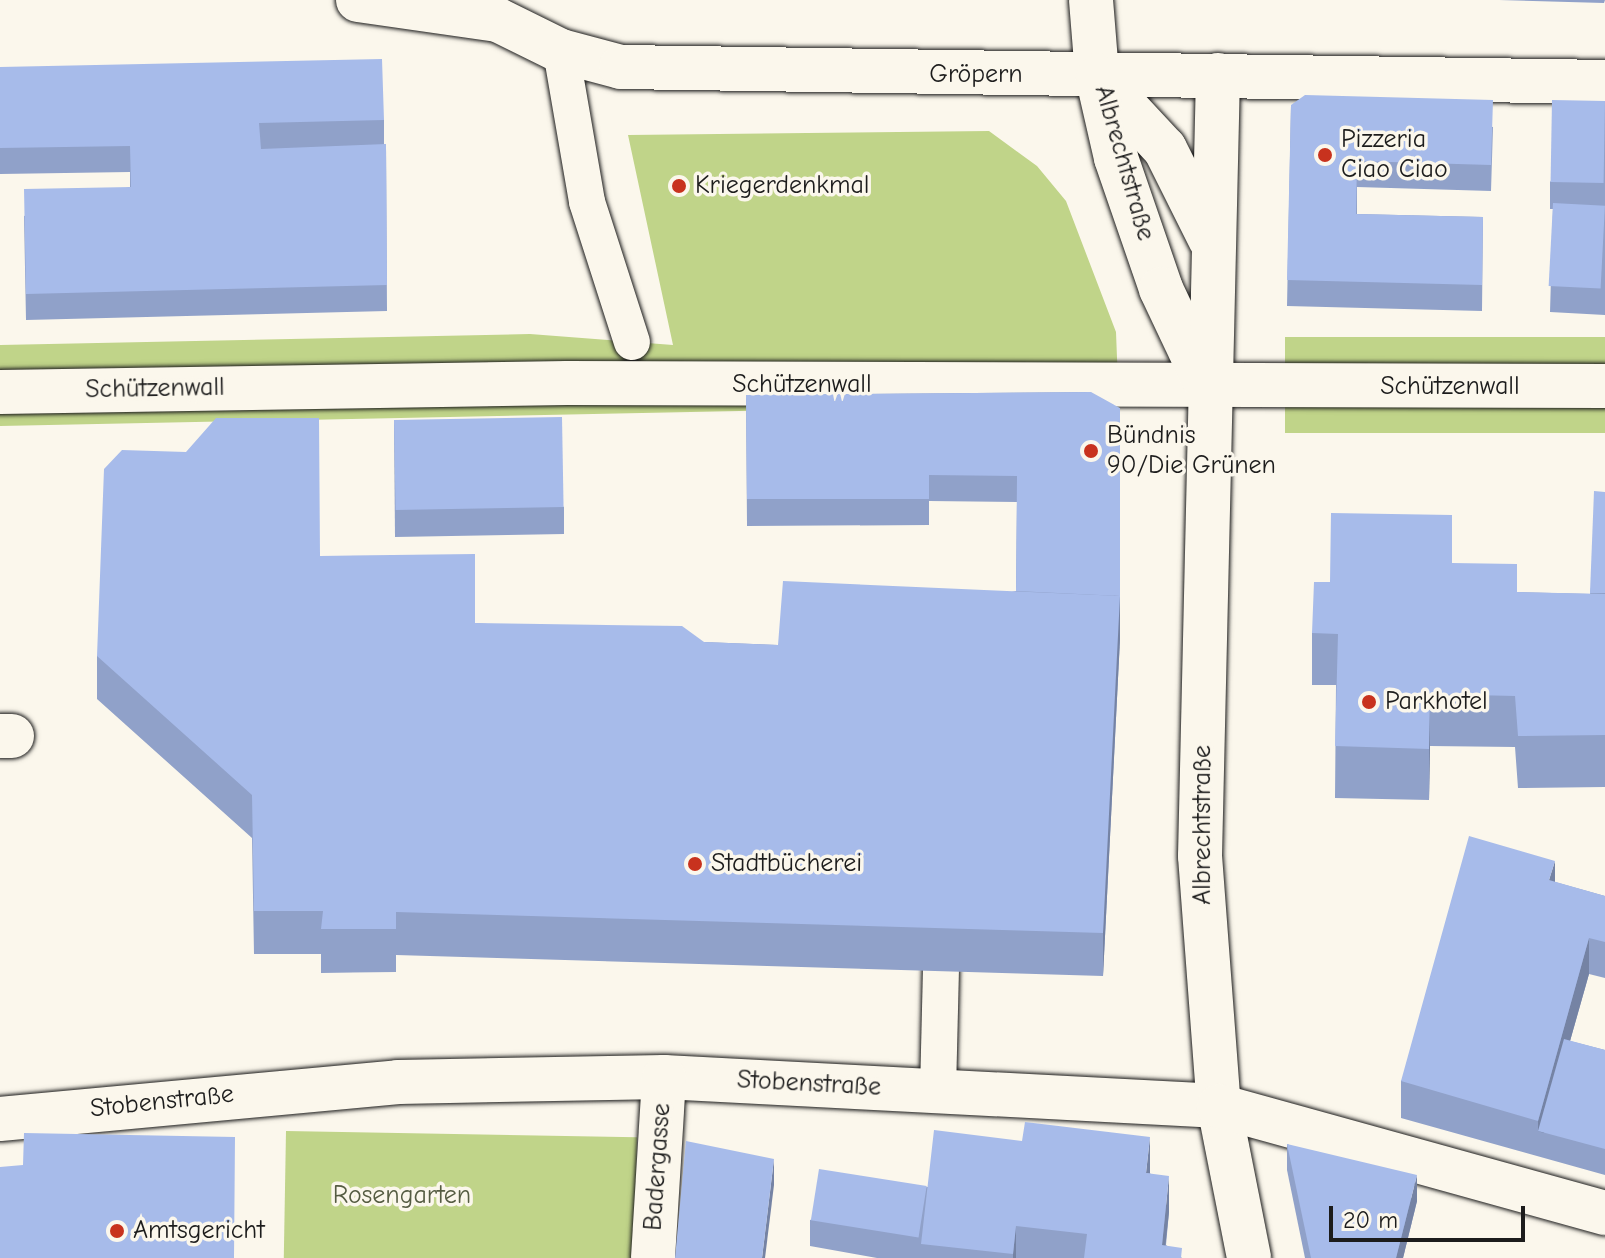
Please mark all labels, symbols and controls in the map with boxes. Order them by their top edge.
street label: Gröpern [929,59,1023,91]
street label: Albrechtstraße [1087,82,1161,244]
place label: Pizzeria Ciao Ciao [1341,124,1448,186]
marker: Pizzeria Ciao Ciao [1316,146,1334,164]
place label: Kriegerdenkmal [695,170,870,202]
marker: Kriegerdenkmal [670,177,688,195]
street label: Schützenwall [732,369,872,401]
street label: Schützenwall [1380,371,1520,403]
street label: Schützenwall [85,372,225,406]
place label: Bündnis 90/Die Grünen [1107,420,1276,482]
marker: Bündnis 90/Die Grünen [1082,442,1100,460]
place label: Parkhotel [1385,686,1488,718]
marker: Parkhotel [1360,693,1378,711]
street label: Albrechtstraße [1187,745,1219,905]
place label: Stadtbücherei [711,848,862,880]
marker: Stadtbücherei [686,855,704,873]
street label: Stobenstraße [736,1065,882,1103]
street label: Stobenstraße [89,1079,235,1125]
street label: Badergasse [638,1102,678,1232]
park label: Rosengarten [333,1180,471,1212]
scale bar [1333,1190,1529,1240]
text: 20 m [1343,1206,1398,1234]
place label: Amtsgericht [133,1215,265,1247]
marker: Amtsgericht [108,1222,126,1240]

